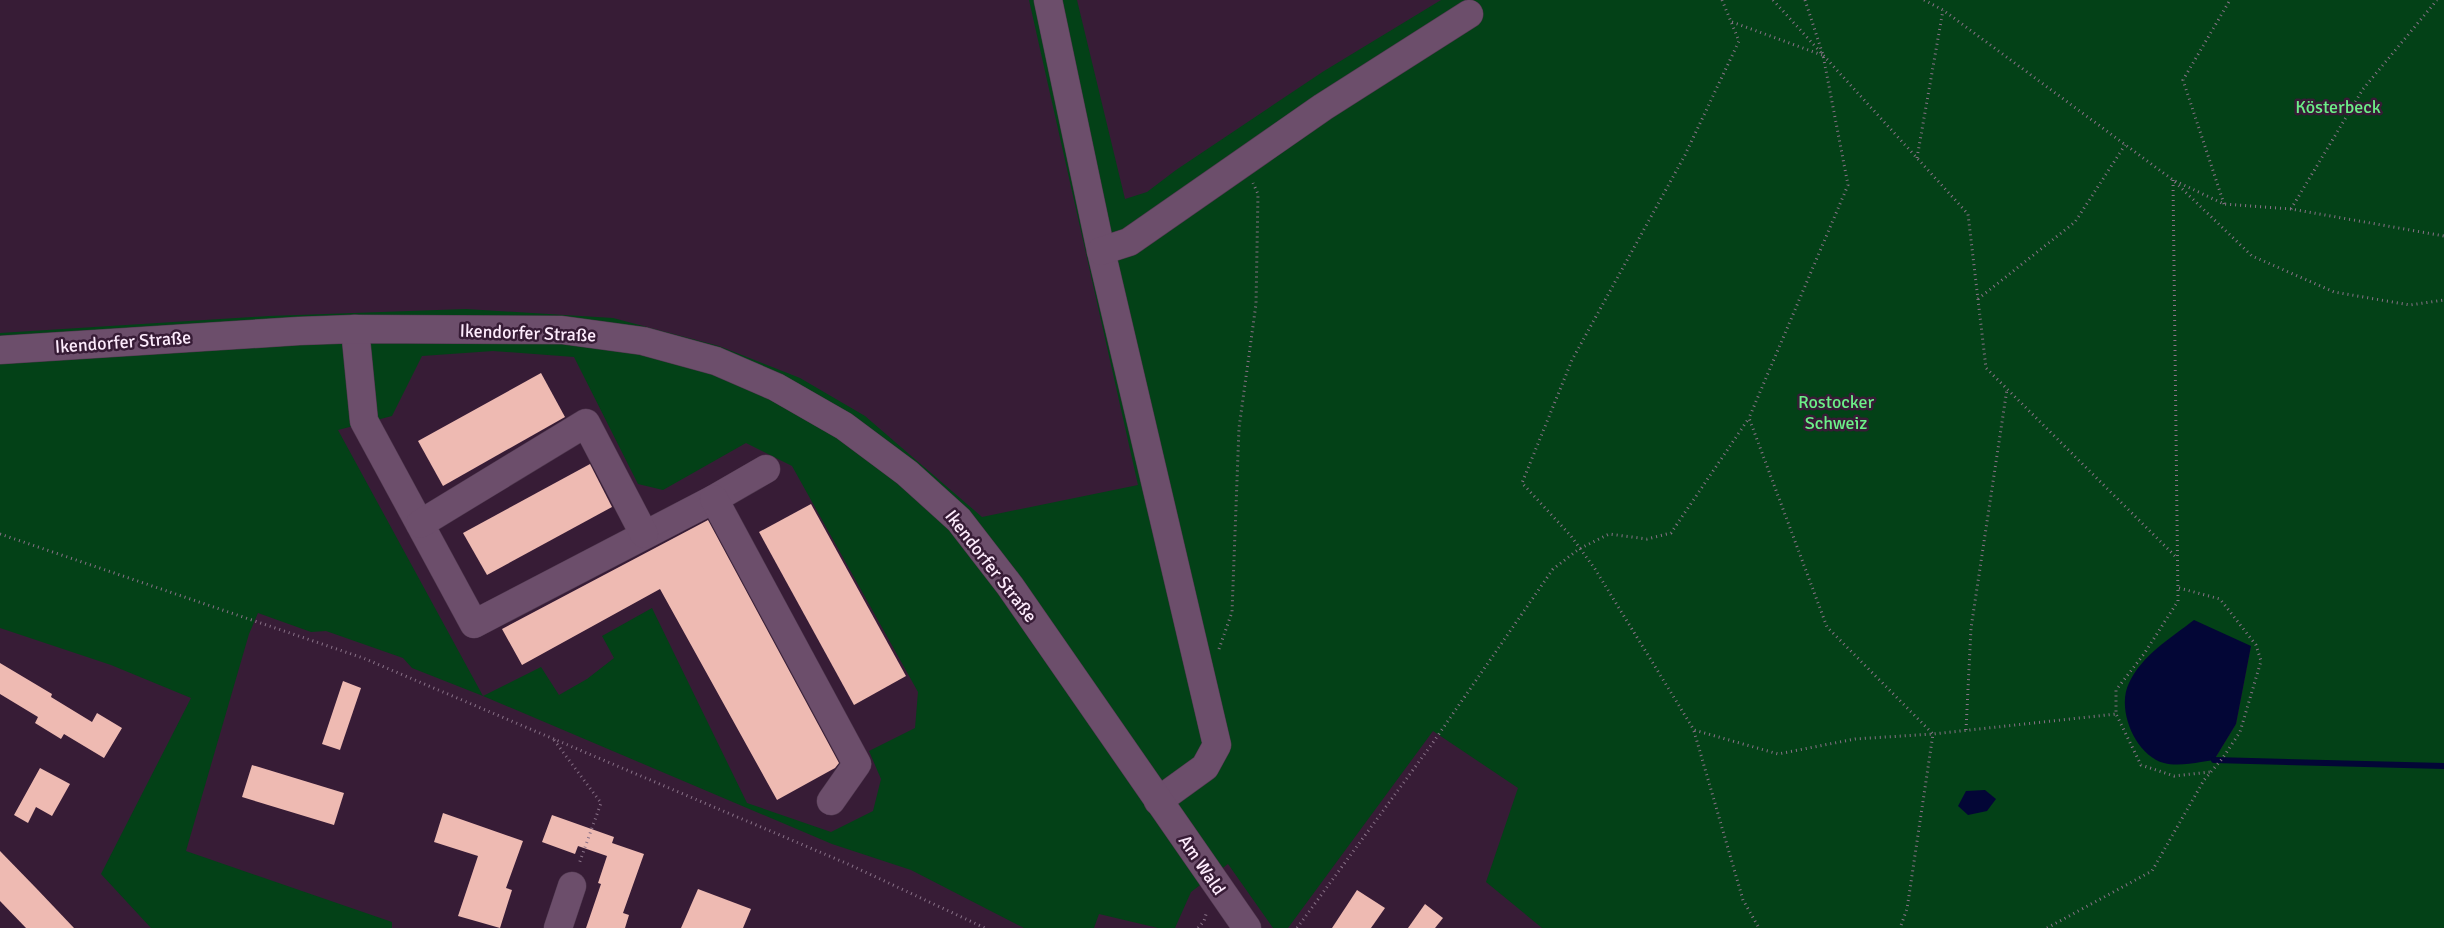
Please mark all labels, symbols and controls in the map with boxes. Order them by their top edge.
park label: Kösterbeck [2295,96,2381,118]
street label: Ikendorfer Straße [459,320,597,346]
street label: Ikendorfer Straße [54,326,192,358]
park label: Rostocker Schweiz [1798,391,1874,434]
street label: Ikendorfer Straße [940,505,1042,627]
street label: Am Wald [1174,831,1230,899]

